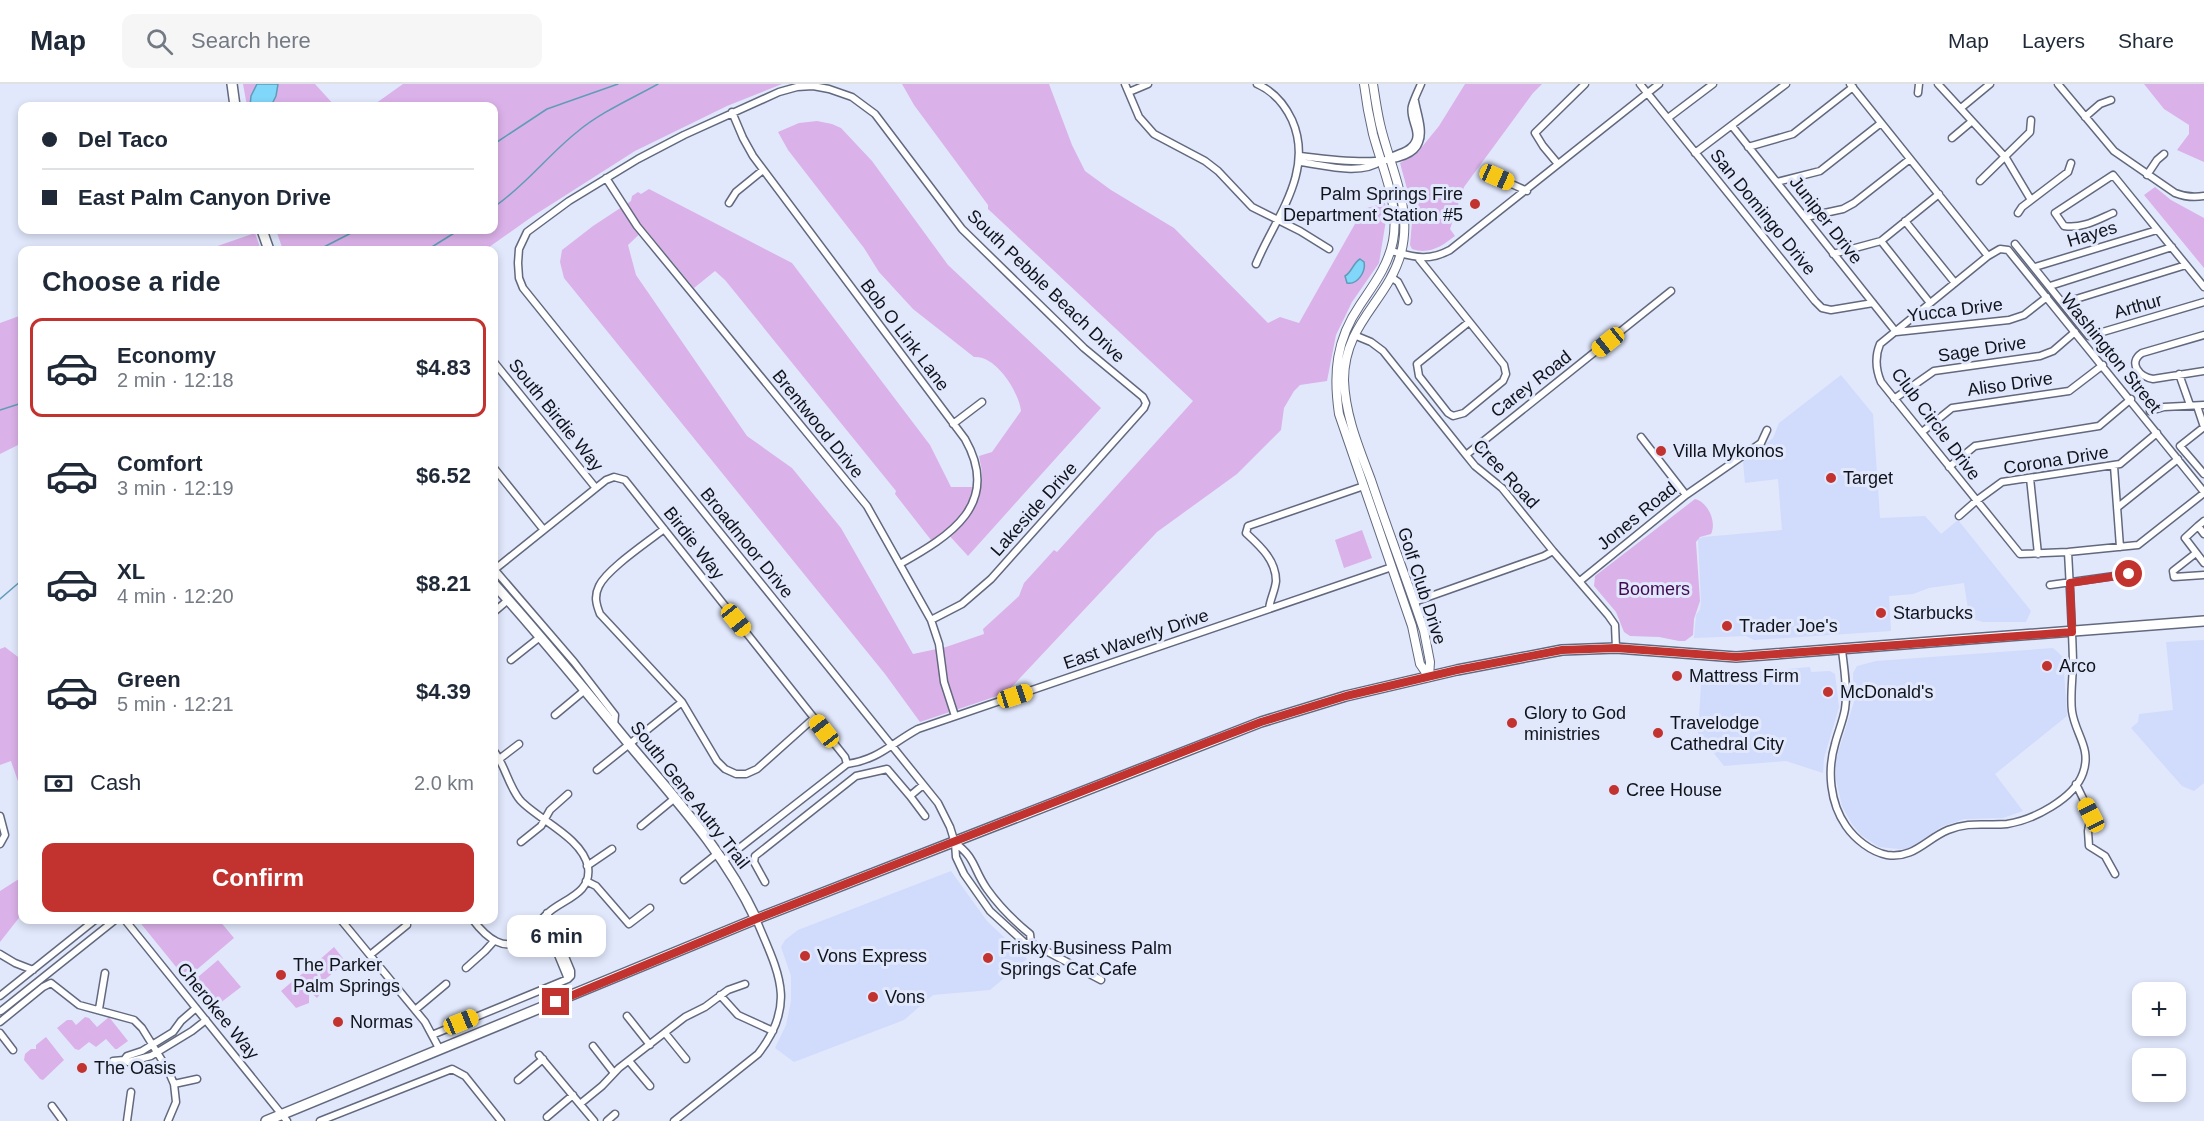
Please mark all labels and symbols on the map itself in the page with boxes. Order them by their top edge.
street label: San Domingo Drive [1706,145,1820,279]
car [1477,161,1517,193]
street label: Juniper Drive [1785,172,1867,268]
place label: Palm Springs Fire Department Station #5 [1283,184,1463,225]
marker: Palm Springs Fire Department Station #5 [1468,197,1482,211]
street label: South Pebble Beach Drive [963,205,1129,367]
street label: Hayes [2065,217,2119,251]
street label: Bob O Link Lane [857,275,953,395]
street label: Washington Street [2057,289,2165,417]
street label: Arthur [2112,290,2164,322]
street label: Yucca Drive [1906,294,2004,326]
car [1588,324,1628,360]
street label: Sage Drive [1936,332,2028,366]
street label: Carey Road [1487,347,1575,421]
street label: South Birdie Way [505,355,607,475]
street label: Club Circle Drive [1887,364,1985,484]
street label: Brentwood Drive [768,366,868,482]
street label: Aliso Drive [1966,368,2054,400]
street label: Cree Road [1469,435,1543,513]
place label: Villa Mykonos [1673,441,1784,461]
street label: Corona Drive [2002,442,2110,478]
marker: Villa Mykonos [1654,444,1668,458]
street label: Lakeside Drive [987,458,1081,560]
place label: Target [1843,468,1893,488]
marker: Target [1824,471,1838,485]
street label: Jones Road [1593,478,1681,554]
street label: Broadmoor Drive [696,484,798,602]
street label: Birdie Way [660,503,728,583]
street label: Golf Club Drive [1394,525,1450,647]
route start [2115,560,2142,587]
park label: Boomers [1618,579,1690,599]
car [718,600,754,640]
place label: Starbucks [1893,603,1973,623]
street label: East Waverly Drive [1061,605,1211,673]
marker: Starbucks [1874,606,1888,620]
place label: Trader Joe's [1739,616,1838,636]
marker: Trader Joe's [1720,619,1734,633]
place label: Arco [2059,656,2096,676]
marker: Arco [2040,659,2054,673]
place label: Mattress Firm [1689,666,1799,686]
marker: Mattress Firm [1670,669,1684,683]
car [995,682,1035,710]
place label: McDonald's [1840,682,1933,702]
marker: McDonald's [1821,685,1835,699]
place label: Glory to God ministries [1524,703,1626,744]
car [806,711,842,751]
place label: Travelodge Cathedral City [1670,713,1784,754]
marker: Glory to God ministries [1505,716,1519,730]
street label: South Gene Autry Trail [626,717,754,873]
marker: Travelodge Cathedral City [1651,726,1665,740]
place label: Cree House [1626,780,1722,800]
marker: Cree House [1607,783,1621,797]
car [2075,795,2107,835]
callout: 6 min [506,915,606,957]
place label: Frisky Business Palm Springs Cat Cafe [1000,938,1172,979]
place label: Vons Express [817,946,927,966]
marker: Vons Express [798,949,812,963]
marker: Frisky Business Palm Springs Cat Cafe [981,951,995,965]
place label: The Parker Palm Springs [293,955,400,996]
street label: Cherokee Way [173,959,263,1063]
marker: The Parker Palm Springs [274,968,288,982]
place label: Vons [885,987,925,1007]
route end [542,988,569,1015]
marker: Vons [866,990,880,1004]
car [441,1007,481,1037]
place label: Normas [350,1012,413,1032]
marker: Normas [331,1015,345,1029]
place label: The Oasis [94,1058,176,1078]
marker: The Oasis [75,1061,89,1075]

